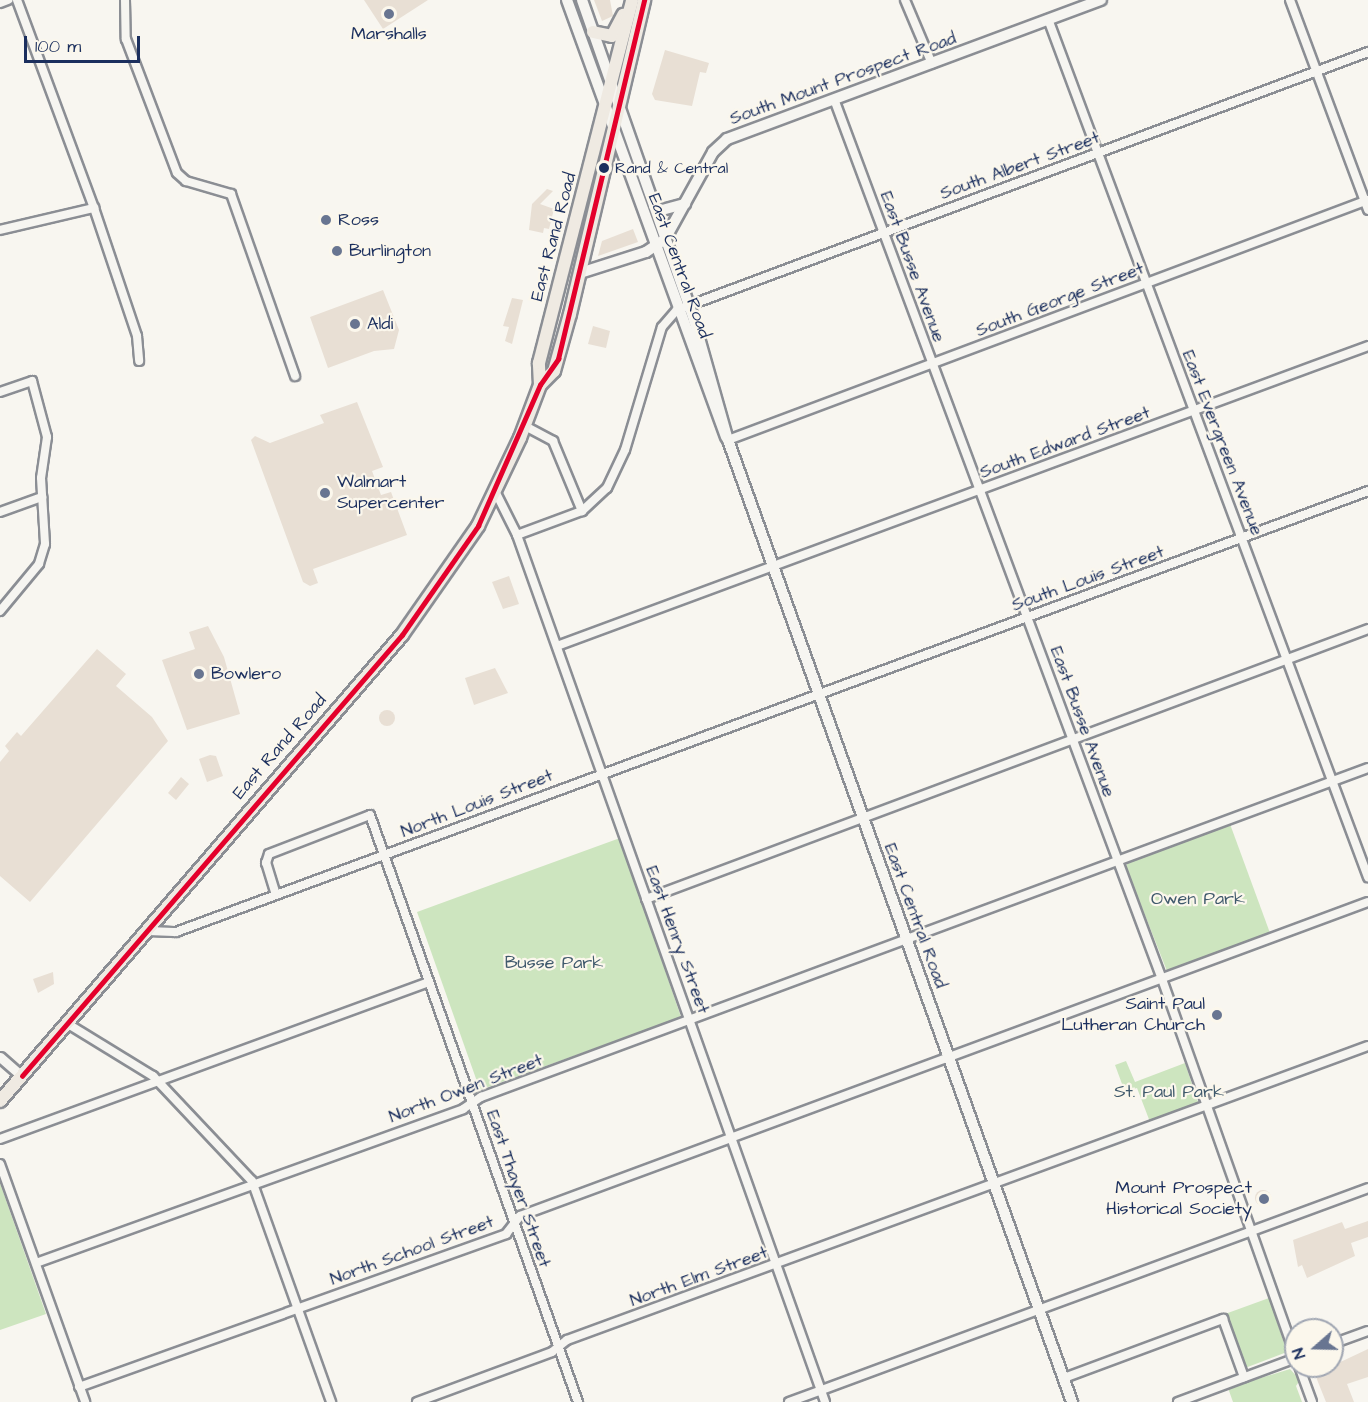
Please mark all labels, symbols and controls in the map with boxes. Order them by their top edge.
marker: Marshalls [382,7,396,21]
place label: Marshalls [351,23,427,45]
scale bar [27,24,142,62]
street label: South Mount Prospect Road [727,28,959,130]
text: 100 m [35,34,81,59]
street label: South Albert Street [937,127,1103,205]
place label: Rand & Central [615,158,728,178]
marker: Rand & Central [598,162,610,174]
street label: East Rand Road [526,170,582,304]
street label: East Busse Avenue [875,189,949,345]
street label: East Central Road [643,191,715,341]
place label: Ross [338,209,379,231]
marker: Ross [319,213,333,227]
place label: Burlington [349,240,431,262]
marker: Burlington [330,244,344,258]
street label: South George Street [973,258,1147,342]
place label: Aldi [367,313,393,335]
marker: Aldi [348,317,362,331]
street label: East Evergreen Avenue [1177,347,1267,539]
street label: South Edward Street [977,402,1153,484]
place label: Walmart Supercenter [337,472,444,514]
marker: Walmart Supercenter [318,486,332,500]
street label: South Louis Street [1009,541,1167,617]
street label: East Busse Avenue [1045,644,1119,800]
place label: Bowlero [211,663,281,685]
marker: Bowlero [192,667,206,681]
street label: East Rand Road [229,690,331,804]
street label: North Louis Street [398,765,556,843]
street label: East Central Road [879,841,951,991]
street label: East Henry Street [640,863,714,1017]
park label: Owen Park [1151,888,1245,910]
park label: Busse Park [505,952,603,974]
place label: Saint Paul Lutheran Church [1061,994,1205,1036]
marker: Saint Paul Lutheran Church [1210,1008,1224,1022]
street label: North Owen Street [386,1050,546,1128]
park label: St. Paul Park [1114,1081,1224,1103]
street label: East Thayer Street [481,1108,555,1270]
place label: Mount Prospect Historical Society [1106,1178,1252,1220]
marker: Mount Prospect Historical Society [1257,1192,1271,1206]
street label: North School Street [327,1211,497,1291]
street label: North Elm Street [627,1242,771,1312]
north arrow [1284,1318,1344,1378]
text: N [1287,1345,1311,1362]

